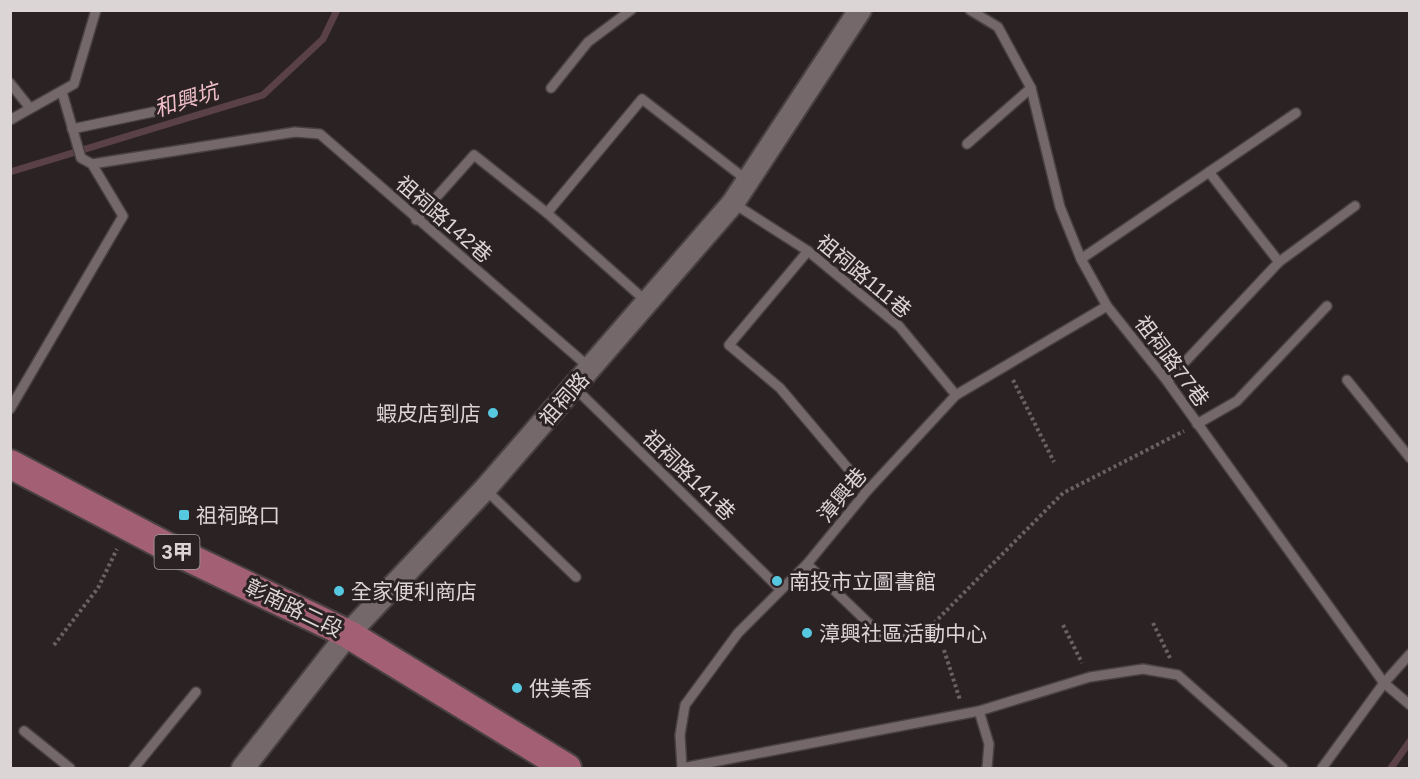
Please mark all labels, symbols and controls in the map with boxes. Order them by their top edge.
water label: 和興坑 [151,78,224,122]
street label: 祖祠路142巷 [392,171,496,267]
street label: 祖祠路111巷 [812,230,916,322]
street label: 祖祠路77巷 [1131,311,1213,411]
street label: 祖祠路 [535,368,593,430]
place label: 蝦皮店到店 [376,402,481,425]
marker: 蝦皮店到店 [486,406,500,420]
street label: 祖祠路141巷 [638,425,740,525]
street label: 漳興巷 [813,463,871,527]
place label: 祖祠路口 [196,504,280,527]
marker: 祖祠路口 [177,508,191,522]
road number: 3甲 [154,535,200,569]
place label: 南投市立圖書館 [789,570,936,593]
marker: 南投市立圖書館 [770,574,784,588]
street label: 彰南路二段 [242,575,346,641]
place label: 全家便利商店 [351,580,477,603]
marker: 全家便利商店 [332,584,346,598]
place label: 漳興社區活動中心 [819,622,987,645]
marker: 漳興社區活動中心 [800,626,814,640]
place label: 供美香 [529,677,592,700]
marker: 供美香 [510,681,524,695]

